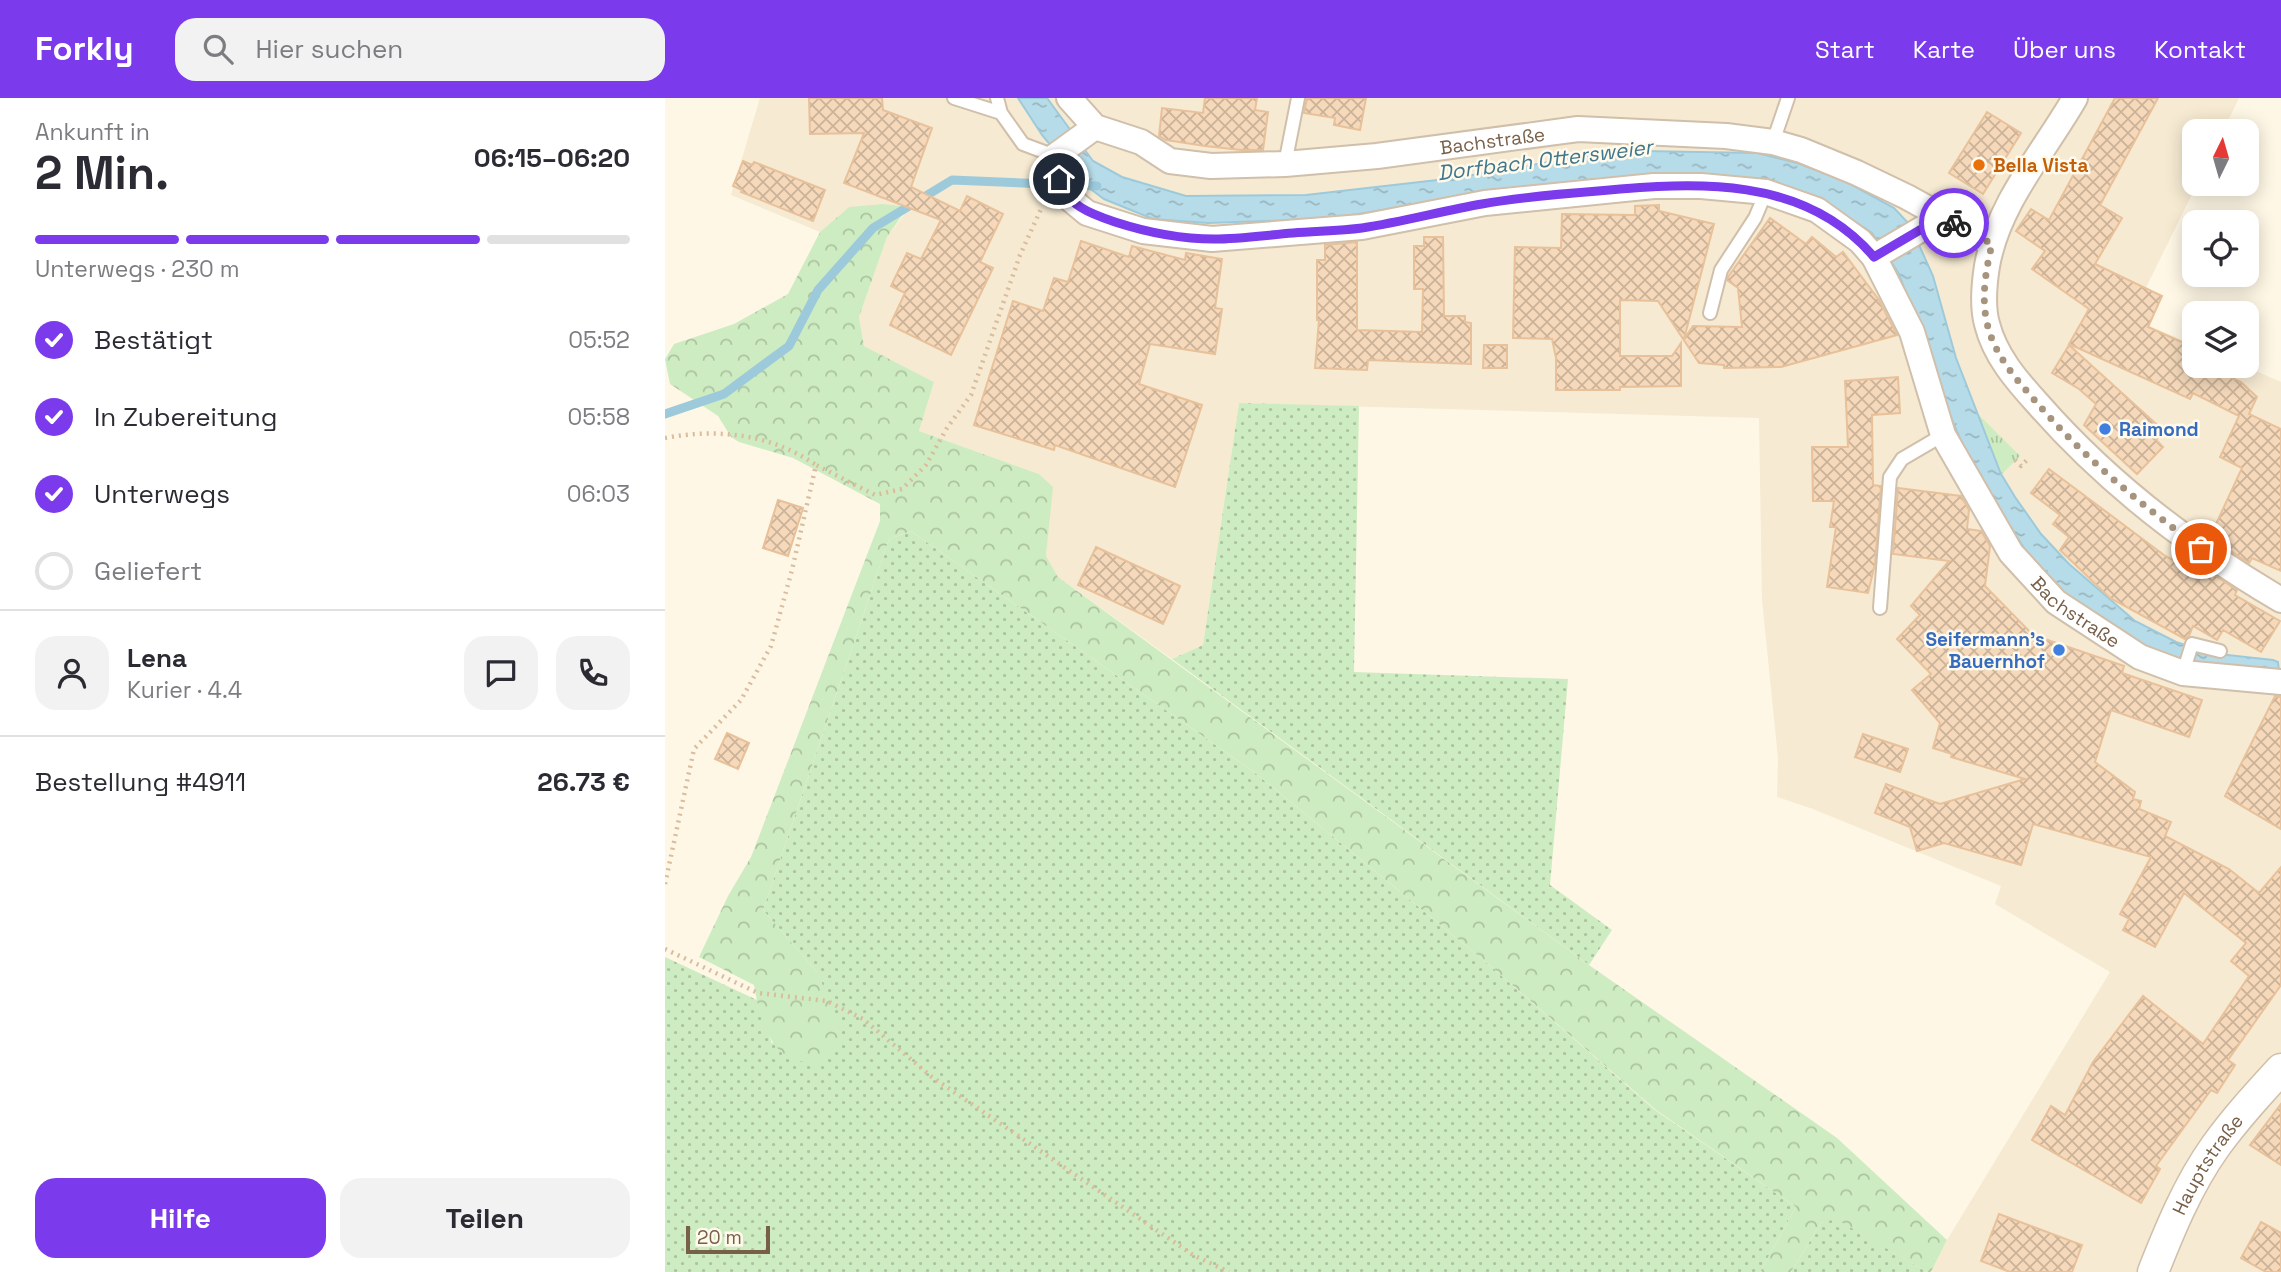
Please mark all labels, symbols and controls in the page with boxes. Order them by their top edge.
search box [175,18,665,81]
text: Forkly [35,28,133,70]
icon: search [199,30,237,68]
text: Hier suchen [255,32,403,66]
text: Start [1815,34,1875,65]
text: Karte [1913,34,1975,65]
text: Über uns [2013,34,2116,65]
text: Kontakt [2154,34,2246,65]
text: Ankunft in [35,117,150,147]
north arrow [2182,119,2259,196]
map controls [2182,119,2259,378]
street label: Bachstraße [1438,122,1546,160]
water label: Dorfbach Ottersweier [1436,133,1656,186]
text: 06:15–06:20 [474,141,630,175]
text: 2 Min. [35,144,169,202]
pin [1029,149,1089,209]
place label: Bella Vista [1993,153,2088,178]
marker: Bella Vista [1971,157,1987,173]
icon: home [1040,160,1078,198]
courier [1919,188,1989,258]
icon: bike [1935,204,1973,242]
button: locate [2182,210,2259,287]
text: Unterwegs · 230 m [35,254,240,284]
button: layers [2182,301,2259,378]
icon: check [35,321,73,359]
text: Bestätigt [94,323,213,357]
text: 05:52 [568,325,630,355]
icon: check [35,398,73,436]
text: In Zubereitung [94,400,278,434]
text: 05:58 [568,402,630,432]
place label: Raimond [2119,417,2199,442]
marker: Raimond [2097,421,2113,437]
icon: check [35,475,73,513]
text: Unterwegs [94,477,230,511]
text: 06:03 [567,479,630,509]
pin [2171,519,2231,579]
icon: bag [2182,530,2220,568]
text: Geliefert [94,554,202,588]
street label: Bachstraße [2025,571,2125,654]
place label: Seifermann's Bauernhof [1925,627,2045,674]
button: person [35,636,109,710]
button: chat [464,636,538,710]
button: phone [556,636,630,710]
text: Lena [127,641,187,675]
marker: Seifermann's Bauernhof [2051,642,2067,658]
text: Kurier · 4.4 [127,675,242,705]
text: Bestellung #4911 [35,765,246,799]
text: 26.73 € [537,765,630,799]
street label: Hauptstraße [2167,1109,2249,1219]
button: Hilfe [35,1178,326,1258]
button: Teilen [340,1178,630,1258]
scale bar [686,1223,770,1255]
text: 20 m [697,1225,742,1250]

